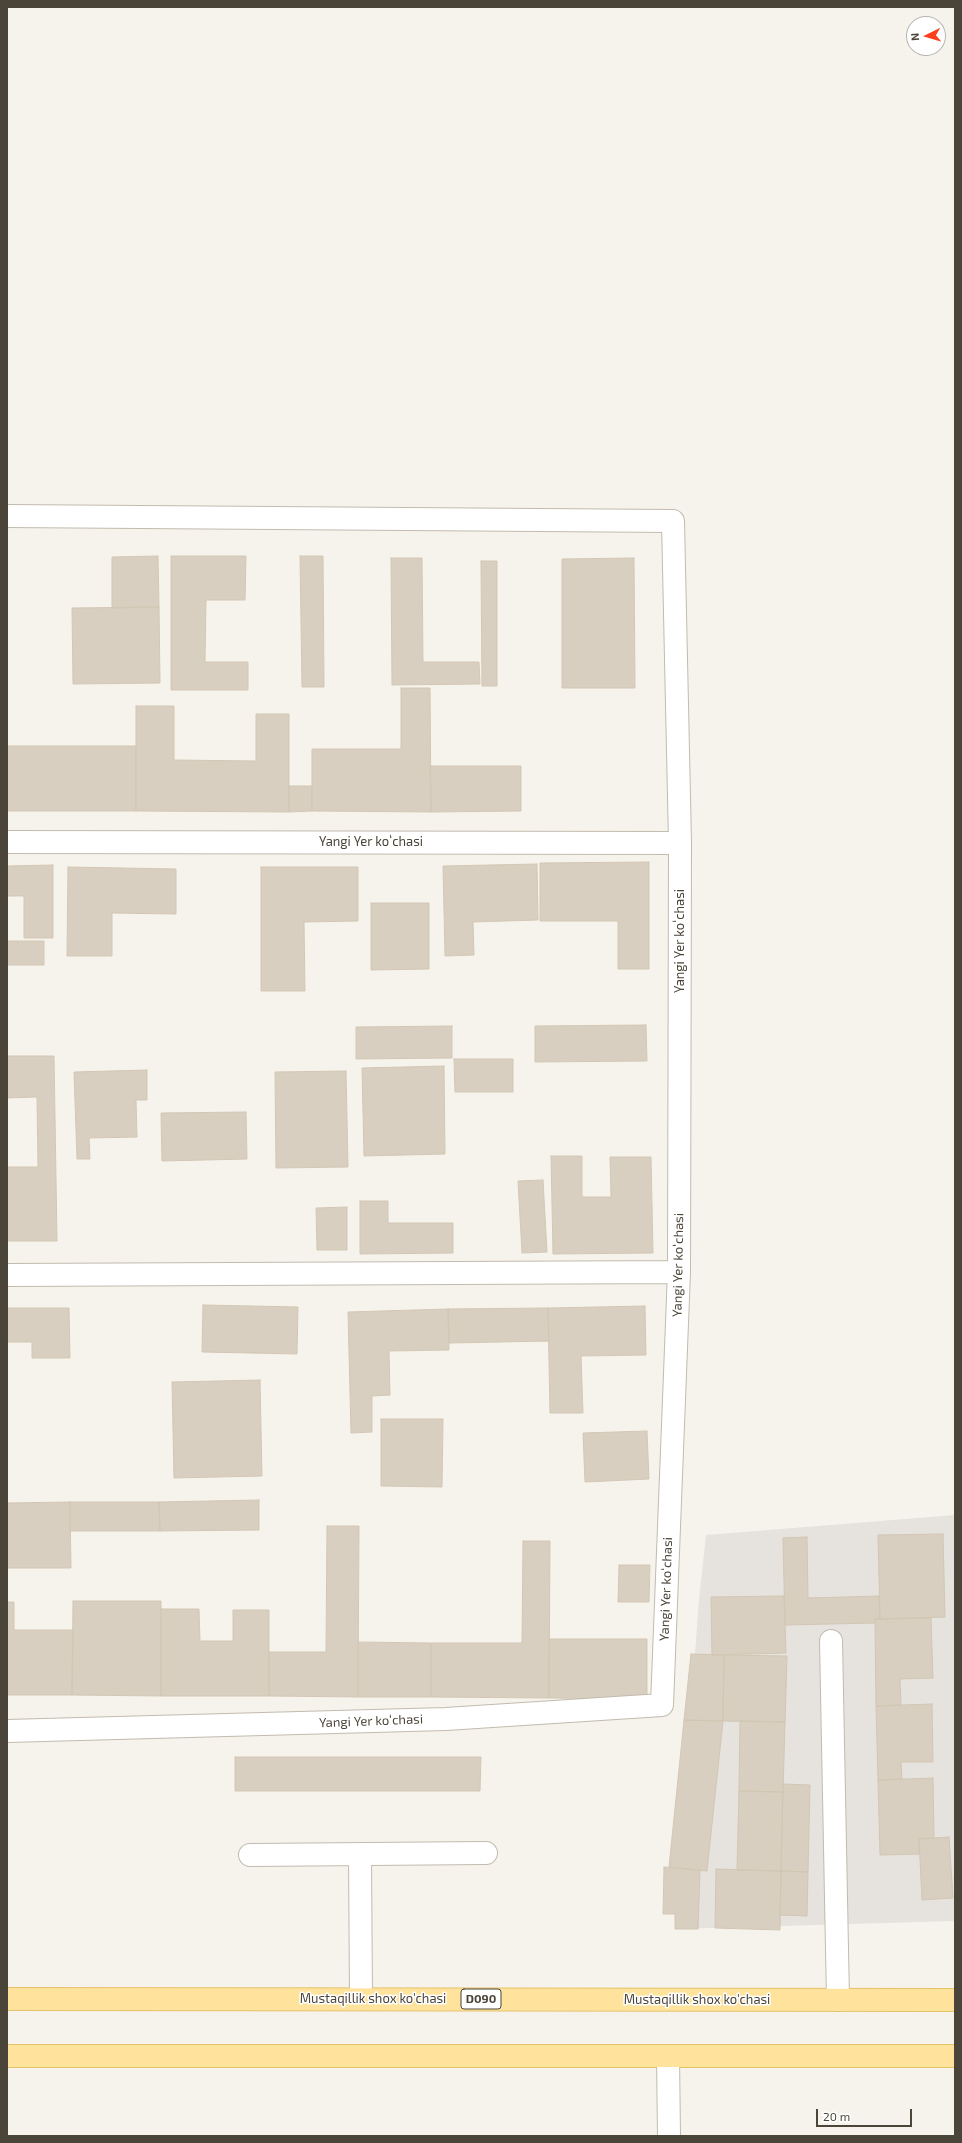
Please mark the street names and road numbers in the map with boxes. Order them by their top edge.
street label: Yangi Yer koʻchasi [319,834,423,850]
street label: Yangi Yer koʻchasi [672,889,688,993]
street label: Yangi Yer koʻchasi [669,1213,687,1317]
street label: Yangi Yer koʻchasi [656,1537,676,1641]
street label: Yangi Yer koʻchasi [319,1711,423,1731]
road number: D090 [461,1989,501,2009]
street label: Mustaqillik shox ko'chasi [300,1991,446,2007]
street label: Mustaqillik shox ko'chasi [624,1992,770,2008]

